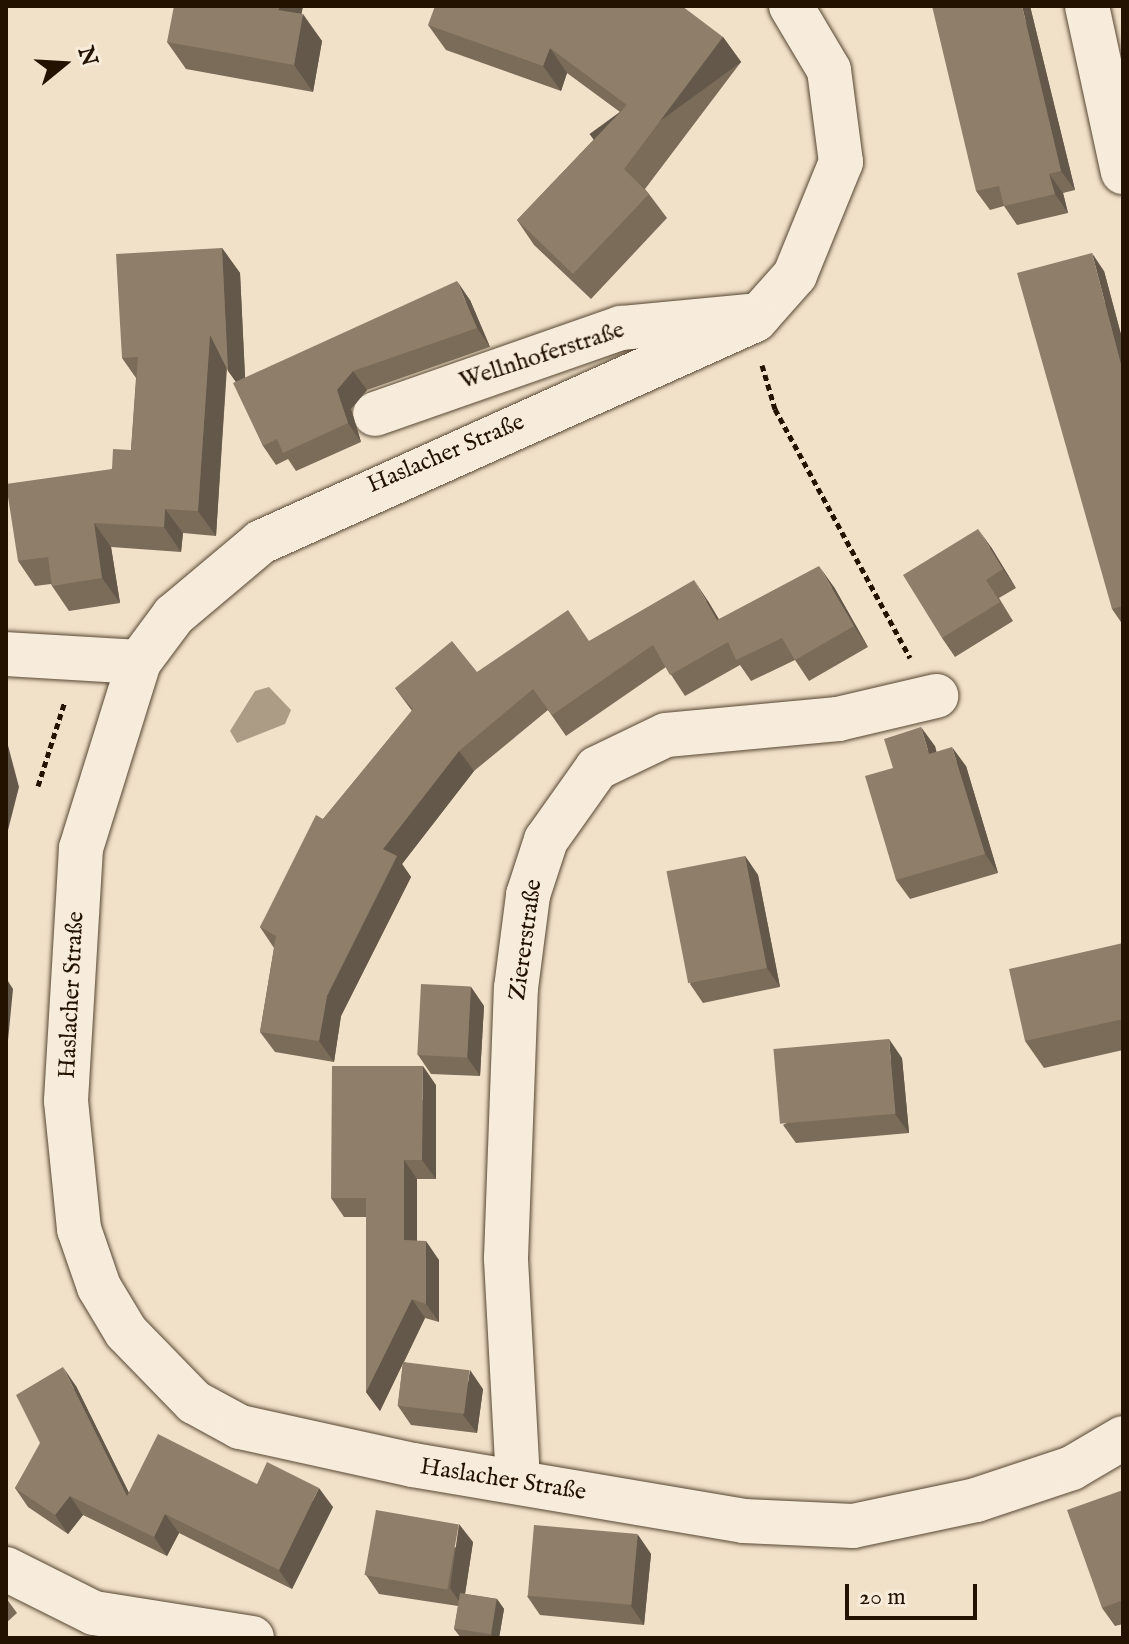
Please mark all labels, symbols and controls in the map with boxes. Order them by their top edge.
north arrow [24,24,104,104]
text: N [71,43,103,70]
street label: Wellnhoferstraße [456,316,628,396]
street label: Haslacher Straße [363,408,529,500]
street label: Ziererstraße [503,878,549,1002]
street label: Haslacher Straße [53,911,91,1079]
street label: Haslacher Straße [418,1453,588,1507]
scale bar [849,1568,981,1618]
text: 20 m [859,1582,906,1613]

